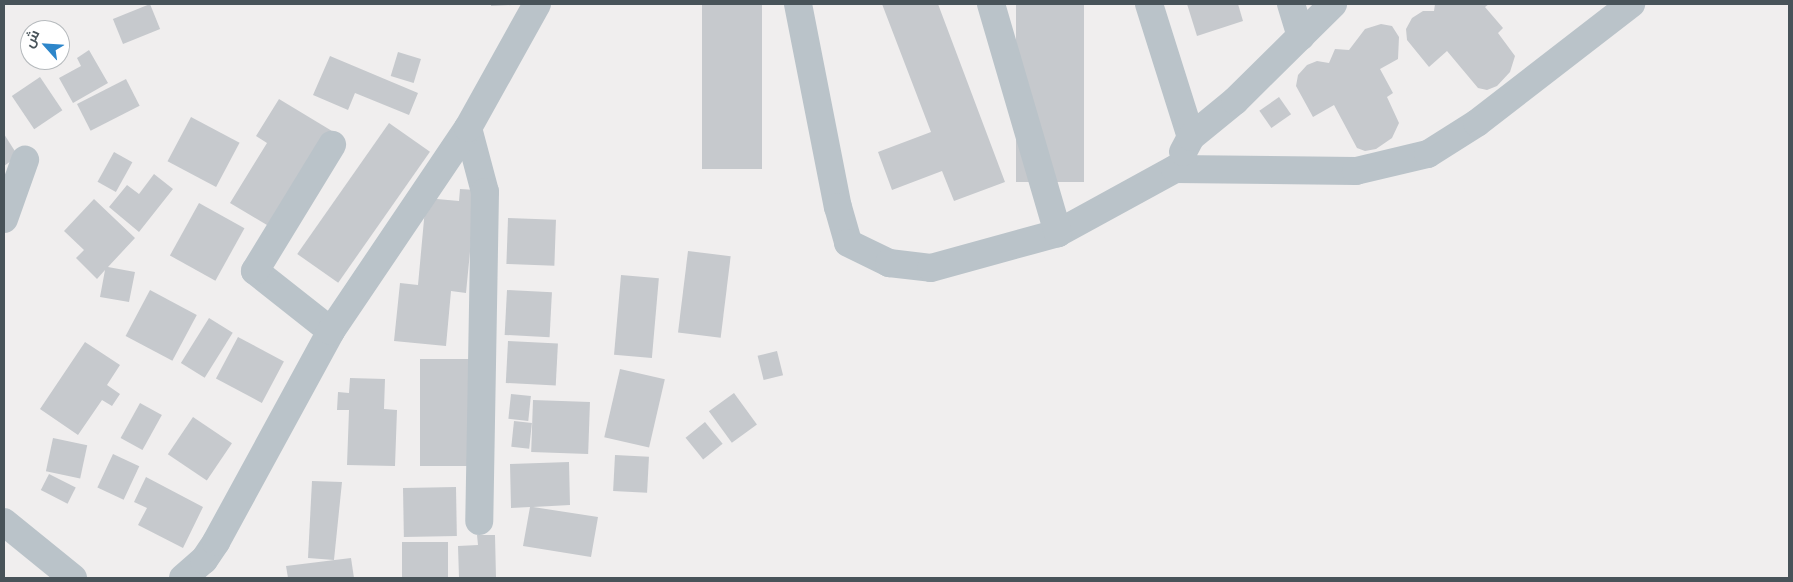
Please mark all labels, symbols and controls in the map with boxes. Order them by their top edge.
north arrow [20,20,70,70]
text: ش [20,27,44,50]

